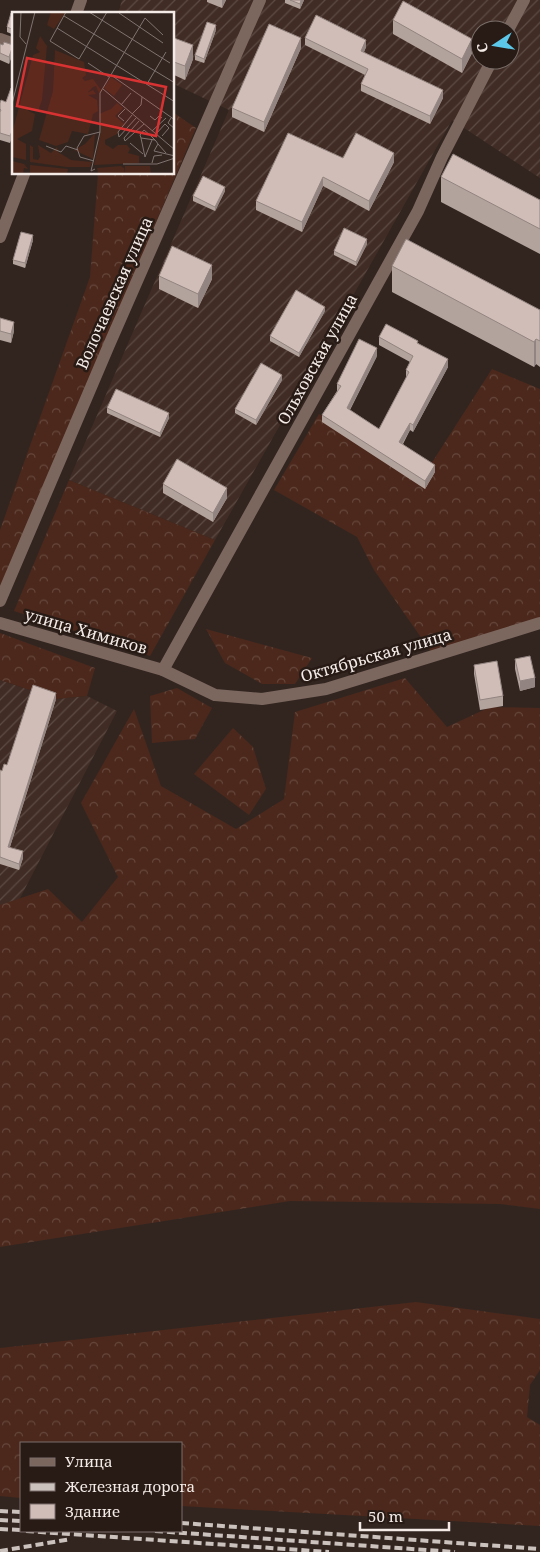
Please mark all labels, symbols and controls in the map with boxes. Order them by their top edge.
inset map [12,12,175,175]
north arrow [470,20,520,70]
text: С [472,41,492,54]
street label: Волочаевская улица [70,213,158,373]
street label: Ольховская улица [272,289,362,429]
street label: улица Химиков [22,603,150,659]
street label: Октябрьская улица [298,623,454,687]
legend [20,1442,182,1532]
text: Улица [65,1451,113,1471]
text: Железная дорога [64,1476,195,1496]
scale bar [360,1500,449,1532]
text: Здание [65,1501,120,1521]
text: 50 m [368,1506,403,1526]

